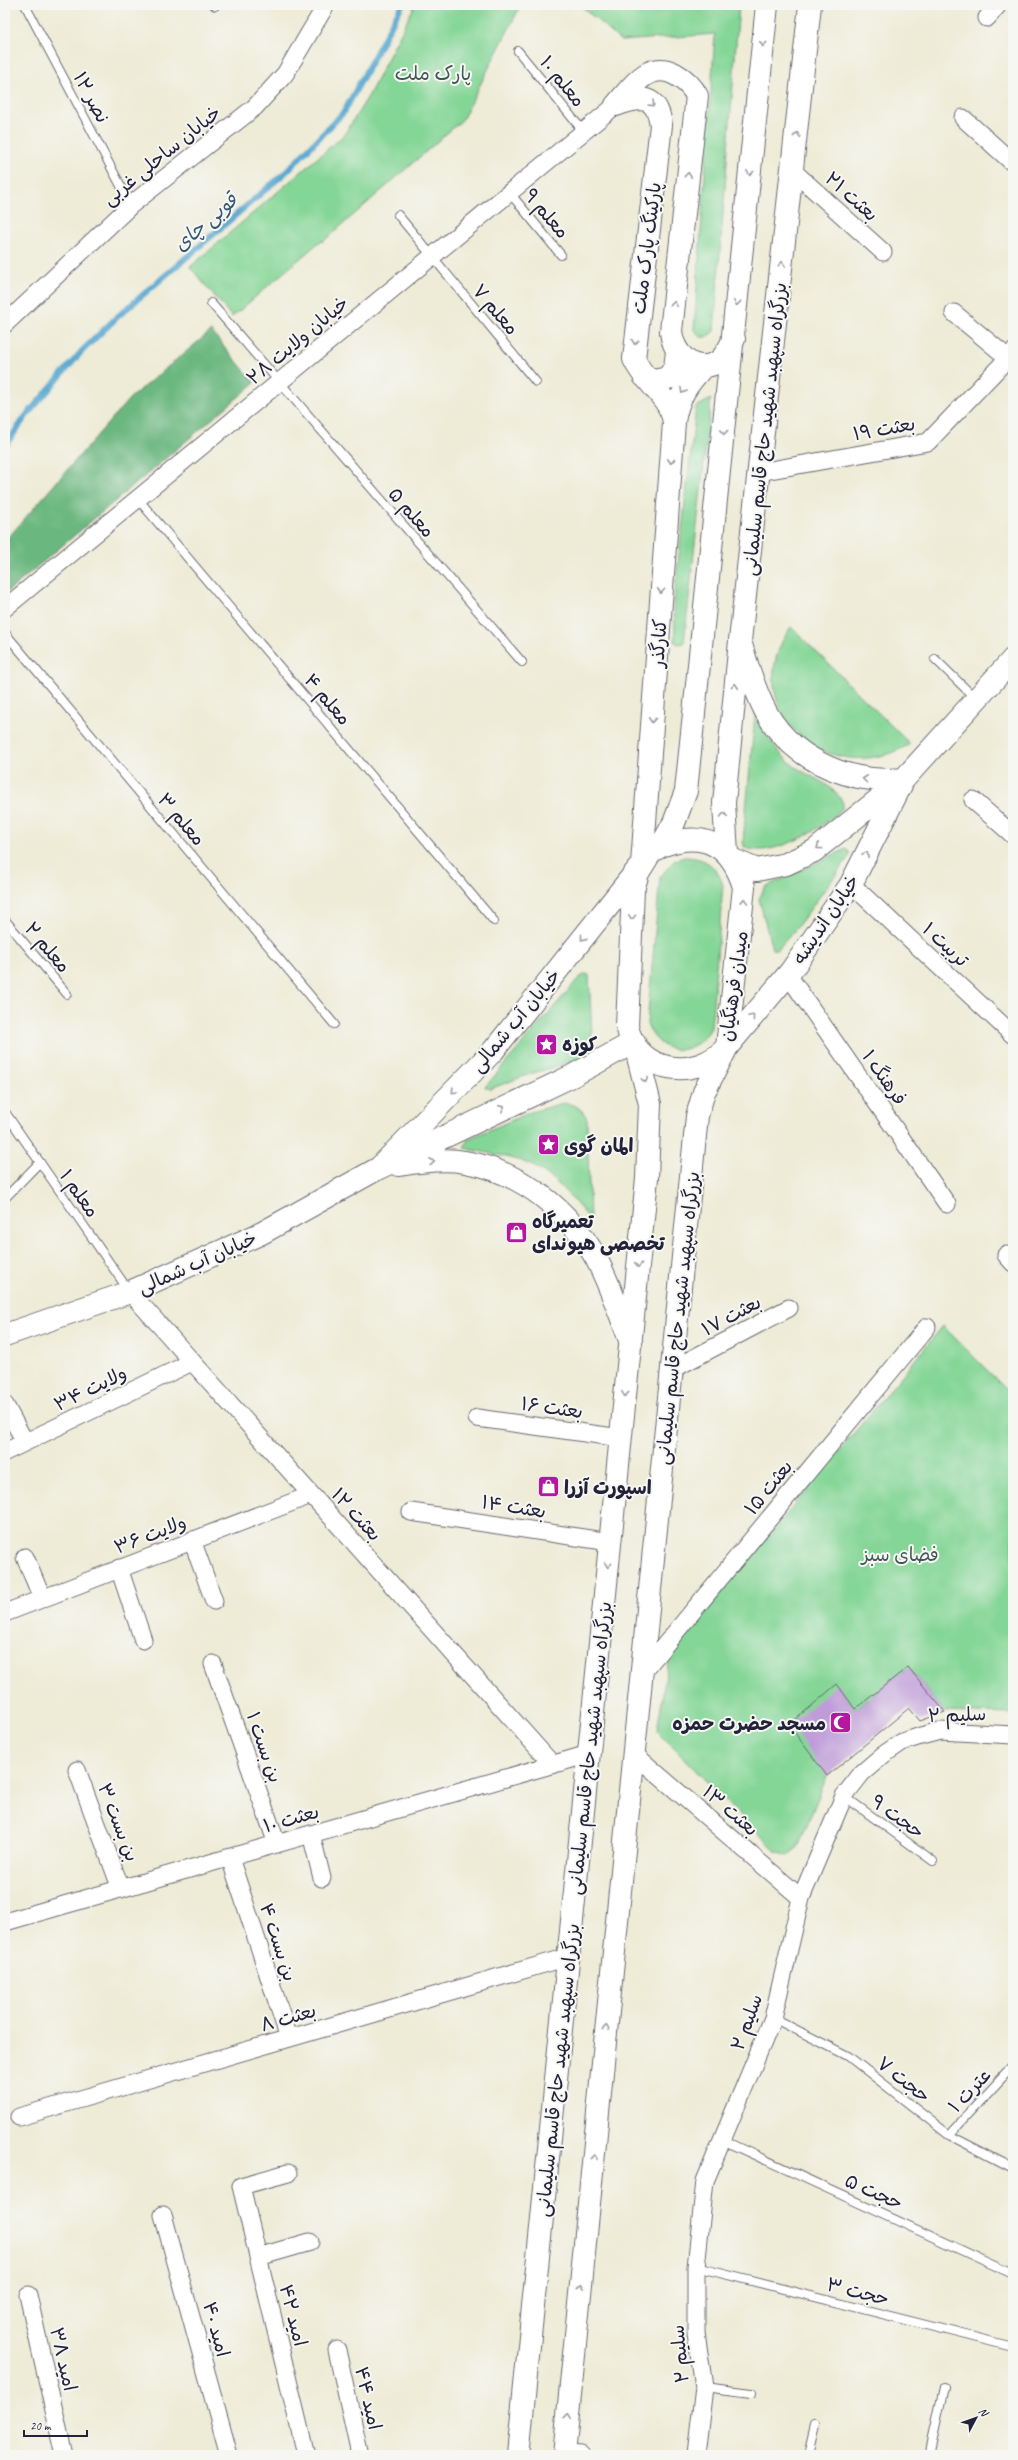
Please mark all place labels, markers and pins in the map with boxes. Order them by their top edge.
place icon: کوزه [533,1031,559,1057]
place label: کوزه [562,1033,598,1057]
place icon: المان گوی [535,1132,561,1158]
place label: المان گوی [564,1134,634,1158]
place label: تعمیرگاه تخصصی هیوندای [532,1210,666,1256]
shop icon: تعمیرگاه تخصصی هیوندای [504,1219,530,1245]
shop icon: اسپورت آزرا [536,1474,562,1500]
place label: اسپورت آزرا [564,1476,652,1500]
mosque icon: مسجد حضرت حمزه [828,1710,854,1736]
place label: مسجد حضرت حمزه [672,1712,826,1736]

